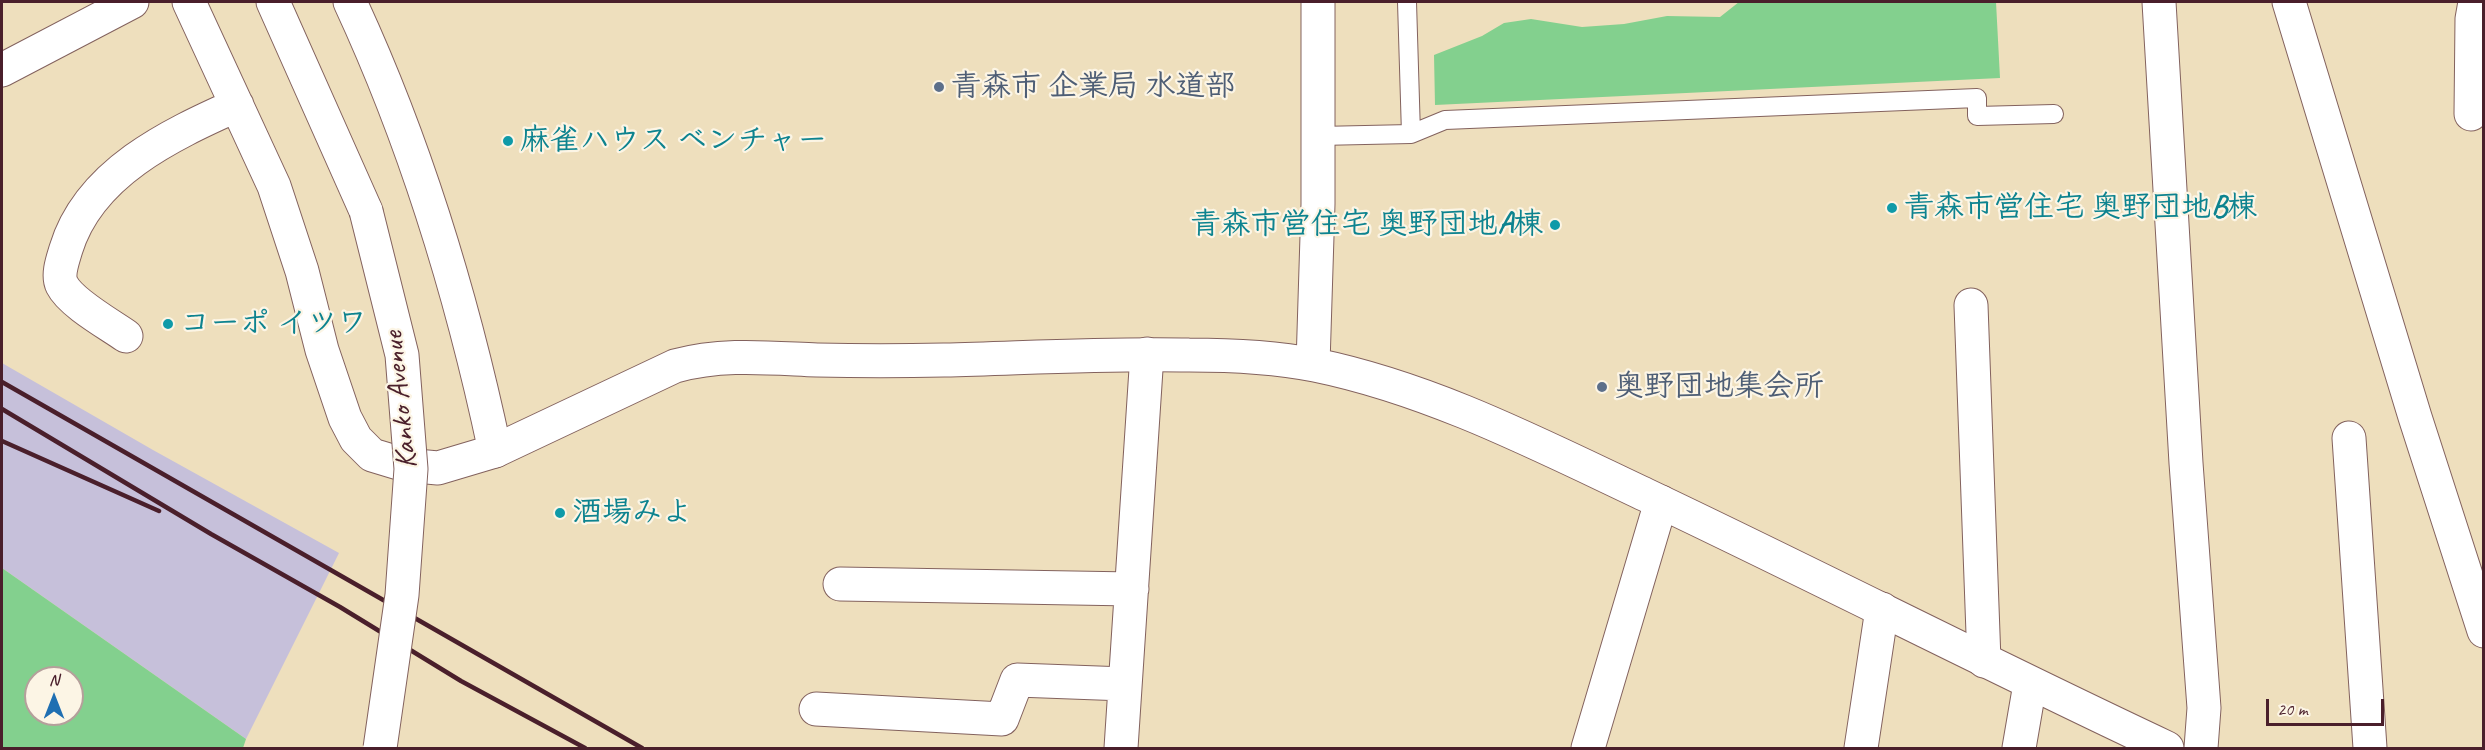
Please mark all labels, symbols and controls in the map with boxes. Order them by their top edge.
place label: 青森市 企業局 水道部 [951,69,1236,105]
marker: 青森市 企業局 水道部 [932,80,946,94]
place label: 麻雀ハウス ベンチャー [520,123,827,159]
marker: 麻雀ハウス ベンチャー [501,134,515,148]
place label: 青森市営住宅 奥野団地B棟 [1904,190,2257,226]
marker: 青森市営住宅 奥野団地B棟 [1885,201,1899,215]
place label: 青森市営住宅 奥野団地A棟 [1190,207,1543,243]
marker: 青森市営住宅 奥野団地A棟 [1548,218,1562,232]
place label: コーポ イツワ [180,306,367,342]
marker: コーポ イツワ [161,317,175,331]
street label: Kanko Avenue [376,329,426,471]
place label: 奥野団地集会所 [1614,369,1824,405]
marker: 奥野団地集会所 [1595,380,1609,394]
place label: 酒場みよ [572,495,692,531]
marker: 酒場みよ [553,506,567,520]
north arrow [24,666,84,726]
text: N [49,670,59,690]
scale bar [2269,687,2388,725]
text: 20 m [2277,698,2308,720]

